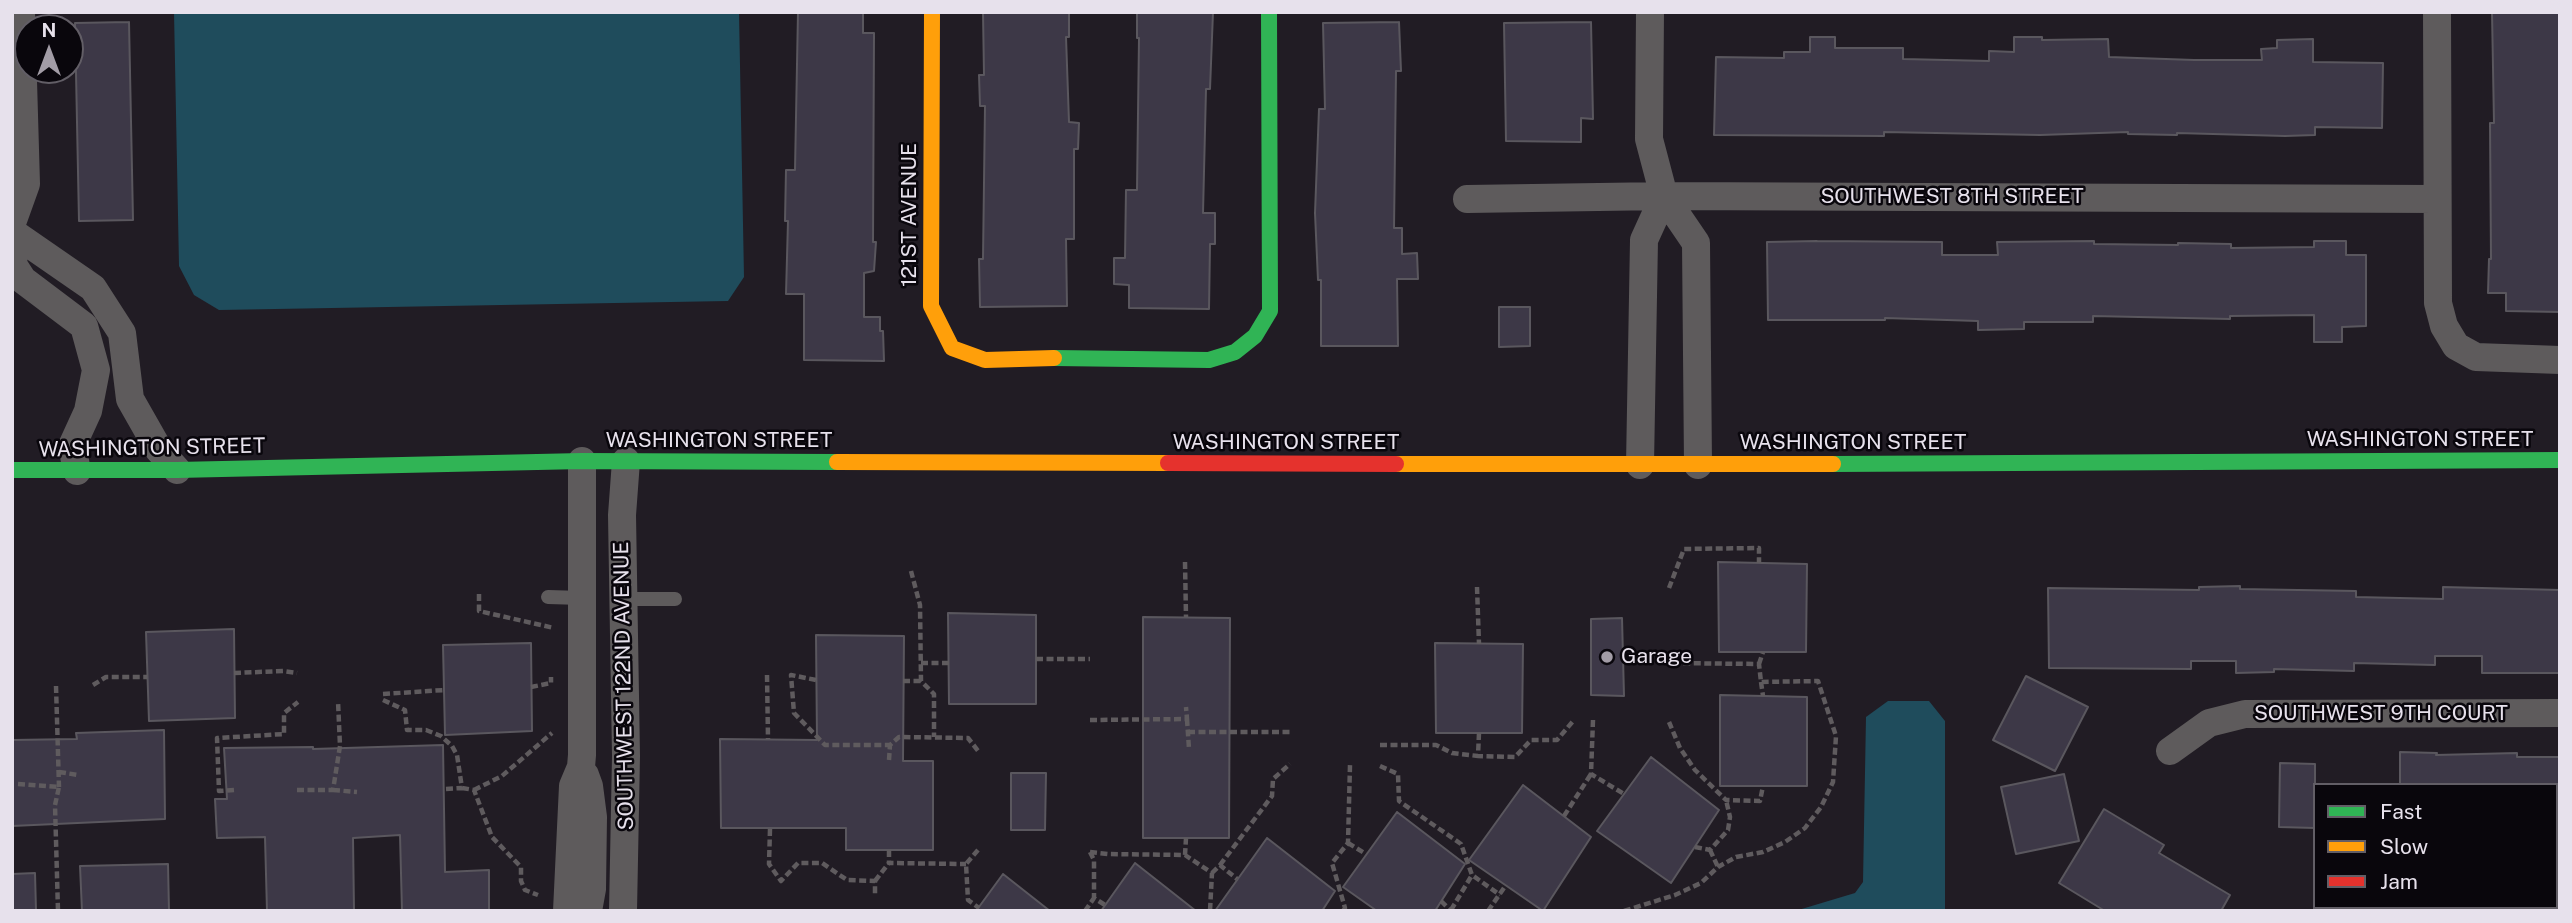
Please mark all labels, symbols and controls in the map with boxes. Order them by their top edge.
north arrow [14,14,84,84]
text: N [42,19,56,41]
street label: 121ST AVENUE [897,143,923,287]
street label: SOUTHWEST 8TH STREET [1820,184,2084,210]
street label: WASHINGTON STREET [2307,427,2533,453]
street label: WASHINGTON STREET [606,428,832,454]
street label: WASHINGTON STREET [1173,430,1399,456]
street label: WASHINGTON STREET [1740,430,1966,456]
street label: WASHINGTON STREET [38,433,266,463]
street label: SOUTHWEST 122ND AVENUE [609,541,639,831]
place label: Garage [1621,644,1692,670]
marker: Garage [1599,649,1615,665]
street label: SOUTHWEST 9TH COURT [2254,701,2508,727]
legend [2313,783,2558,909]
text: Fast [2380,799,2422,824]
text: Slow [2380,834,2428,859]
text: Jam [2380,869,2418,894]

